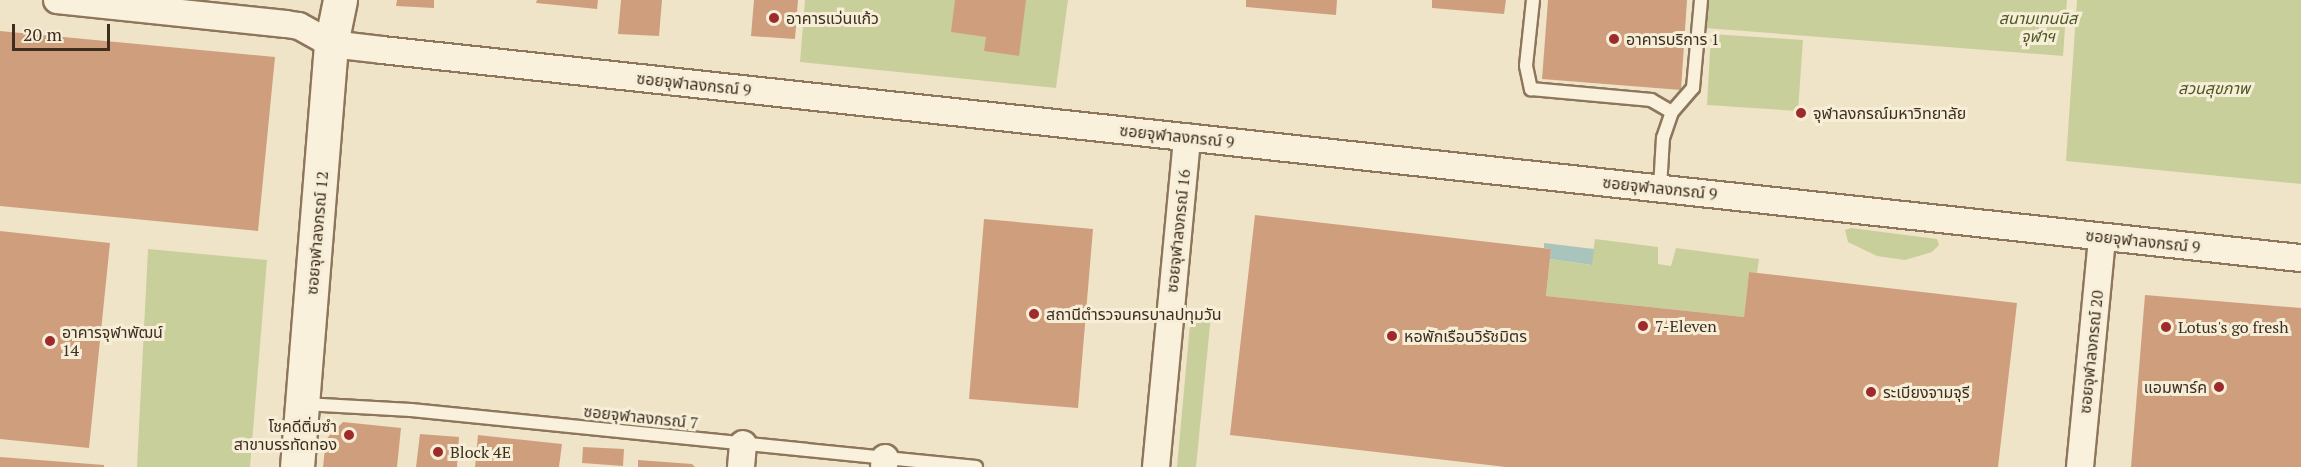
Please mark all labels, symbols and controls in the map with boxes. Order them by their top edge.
place label: อาคารแว่นแก้ว [786,8,879,28]
park label: สนามเทนนิส จุฬาฯ [1999,8,2077,46]
marker: อาคารแว่นแก้ว [767,11,781,25]
scale bar [15,12,112,50]
text: 20 m [23,22,62,46]
place label: อาคารบริการ 1 [1626,29,1720,49]
marker: อาคารบริการ 1 [1607,32,1621,46]
street label: ซอยจุฬาลงกรณ์ 9 [636,68,752,100]
park label: สวนสุขภาพ [2178,78,2250,98]
place label: จุฬาลงกรณ์มหาวิทยาลัย [1813,103,1966,123]
marker: จุฬาลงกรณ์มหาวิทยาลัย [1794,106,1808,120]
street label: ซอยจุฬาลงกรณ์ 9 [1119,120,1235,152]
street label: ซอยจุฬาลงกรณ์ 16 [1162,168,1194,294]
street label: ซอยจุฬาลงกรณ์ 12 [302,170,332,296]
street label: ซอยจุฬาลงกรณ์ 9 [1602,172,1718,204]
street label: ซอยจุฬาลงกรณ์ 9 [2085,225,2201,257]
street label: ซอยจุฬาลงกรณ์ 20 [2075,289,2107,415]
place label: สถานีตำรวจนครบาลปทุมวัน [1046,304,1222,324]
marker: สถานีตำรวจนครบาลปทุมวัน [1027,307,1041,321]
place label: 7-Eleven [1655,316,1717,336]
place label: Lotus's go fresh [2178,317,2289,337]
marker: 7-Eleven [1636,319,1650,333]
marker: Lotus's go fresh [2159,320,2173,334]
place label: อาคารจุฬาพัฒน์ 14 [62,322,163,360]
place label: หอพักเรือนวิรัชมิตร [1404,326,1527,346]
marker: หอพักเรือนวิรัชมิตร [1385,329,1399,343]
marker: อาคารจุฬาพัฒน์ 14 [43,334,57,348]
place label: แอมพาร์ค [2144,377,2207,397]
marker: แอมพาร์ค [2212,380,2226,394]
place label: ระเบียงจามจุรี [1883,382,1970,402]
marker: ระเบียงจามจุรี [1864,385,1878,399]
street label: ซอยจุฬาลงกรณ์ 7 [583,401,699,433]
place label: โชคดีติ่มซำ สาขาบรรทัดทอง [234,416,337,454]
marker: โชคดีติ่มซำ สาขาบรรทัดทอง [342,428,356,442]
place label: Block 4E [450,442,511,462]
marker: Block 4E [431,445,445,459]

